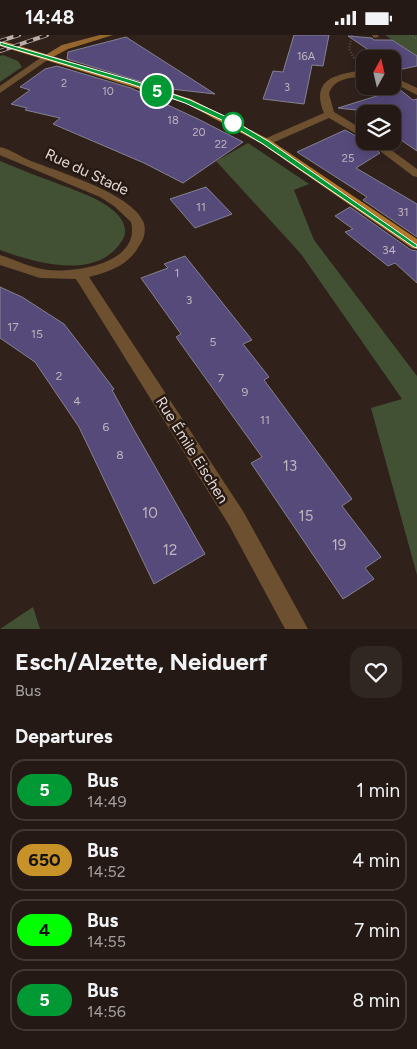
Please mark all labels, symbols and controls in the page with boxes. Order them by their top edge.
text: 14:48 [25,6,74,29]
house number: 16A [297,50,316,63]
north arrow [356,50,401,95]
map controls [356,50,401,150]
line badge: 5 [141,75,173,107]
house number: 2 [61,77,67,90]
text: 5 [152,80,162,102]
house number: 3 [284,81,290,94]
house number: 10 [102,85,114,98]
button: layers [356,105,401,150]
unlabelled marker [222,112,244,134]
house number: 18 [167,114,179,127]
house number: 20 [192,126,206,139]
house number: 22 [215,138,227,151]
street label: Rue du Stade [42,145,132,199]
house number: 25 [342,152,354,165]
house number: 11 [196,200,206,214]
house number: 31 [397,205,409,219]
house number: 34 [382,243,397,257]
house number: 1 [175,266,179,280]
house number: 3 [186,293,192,307]
house number: 17 [7,320,19,334]
house number: 15 [31,327,43,341]
house number: 5 [210,335,217,349]
house number: 2 [56,369,62,383]
house number: 7 [218,371,225,385]
house number: 9 [242,385,249,399]
street label: Rue Émile Eischen [152,393,232,507]
house number: 4 [73,394,81,408]
house number: 11 [260,413,270,427]
house number: 6 [103,420,110,434]
house number: 8 [116,448,124,462]
house number: 13 [283,457,297,475]
house number: 10 [142,504,158,522]
house number: 15 [299,507,313,525]
house number: 19 [332,536,346,554]
house number: 12 [163,541,177,559]
button: heart [350,646,402,698]
text: Esch/Alzette, Neiduerf [15,647,267,676]
text: Bus [15,681,41,700]
text: Departures [15,725,113,748]
text: Bus [87,769,118,792]
text: 5 [39,779,50,801]
text: 1 min [356,779,400,802]
text: 14:49 [87,792,127,811]
text: Bus [87,839,118,862]
text: 650 [28,849,61,871]
text: 4 min [352,849,400,872]
text: 14:52 [87,862,126,881]
text: Bus [87,909,118,932]
text: 4 [39,919,50,941]
text: 7 min [354,919,400,942]
text: 14:55 [87,932,126,951]
text: Bus [87,979,118,1002]
text: 5 [39,989,50,1011]
text: 8 min [352,989,400,1012]
text: 14:56 [87,1002,126,1021]

